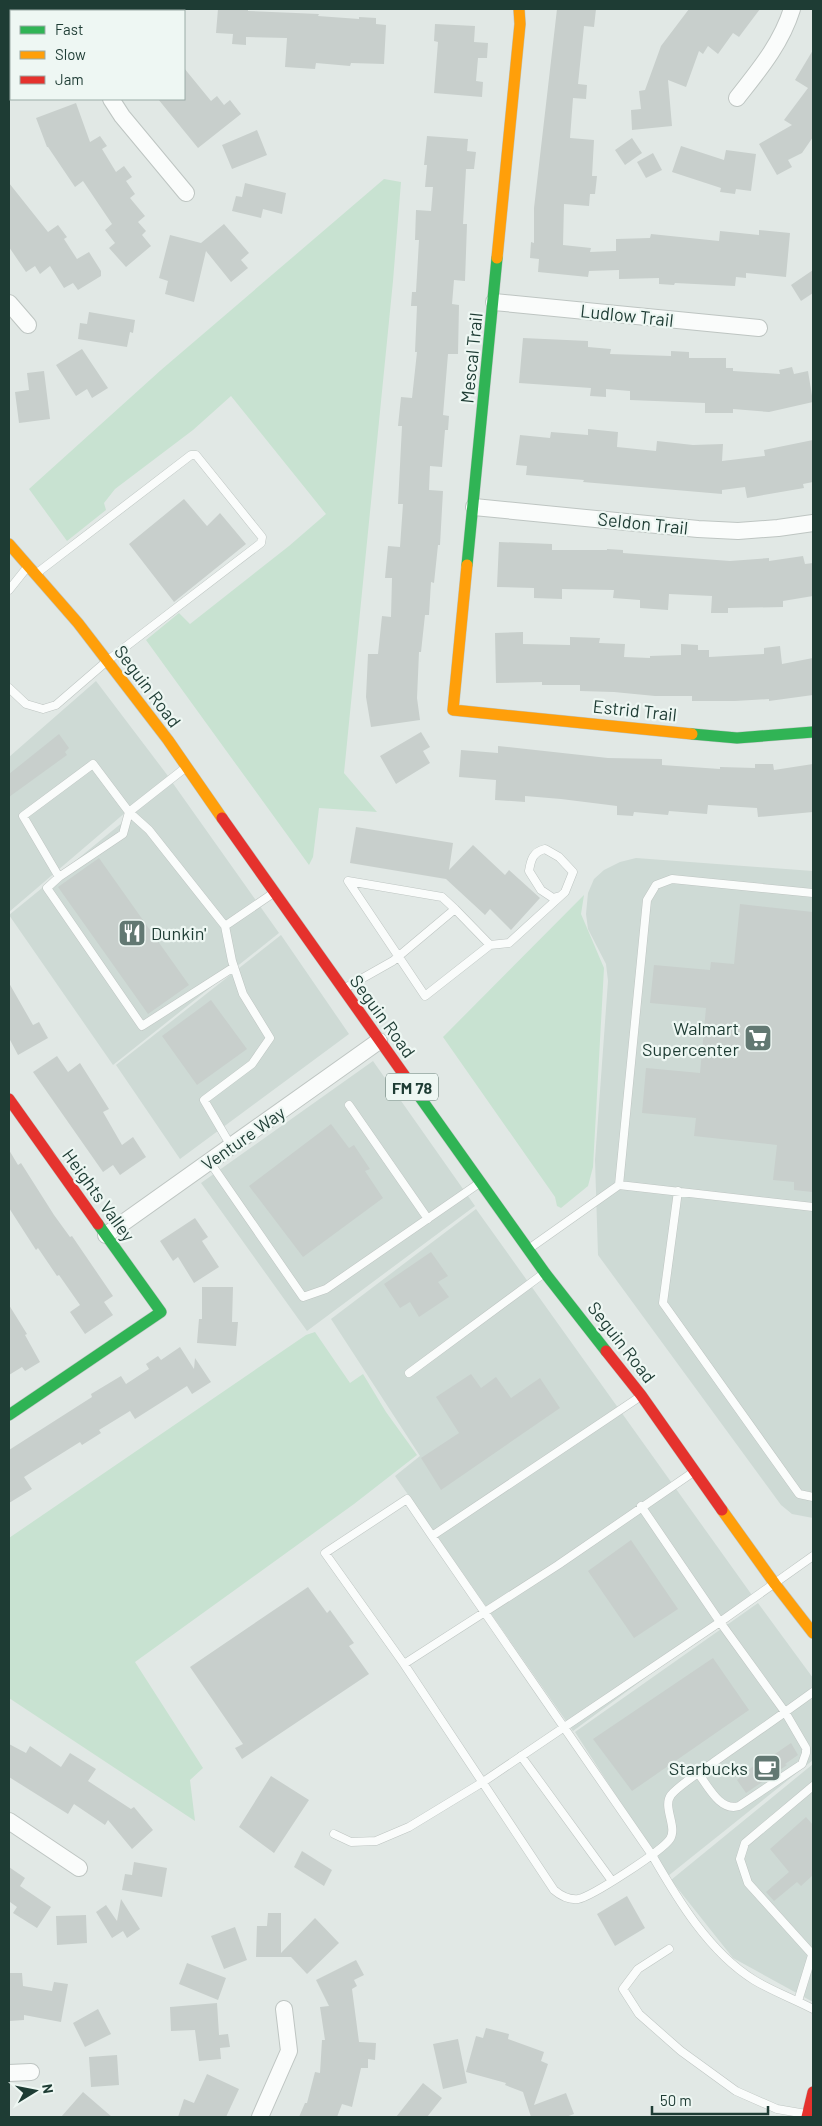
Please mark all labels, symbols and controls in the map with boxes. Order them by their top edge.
legend [10,10,185,100]
text: Fast [55,20,83,38]
text: Slow [55,45,86,63]
text: Jam [55,70,84,88]
street label: Ludlow Trail [579,299,675,331]
street label: Mescal Trail [455,312,487,404]
street label: Seldon Trail [597,507,689,539]
street label: Seguin Road [110,641,186,731]
street label: Estrid Trail [592,695,678,725]
restaurant icon: Dunkin' [117,918,147,948]
place label: Dunkin' [151,922,206,944]
street label: Seguin Road [346,970,420,1062]
place label: Walmart Supercenter [642,1017,739,1060]
supermarket icon: Walmart Supercenter [743,1023,773,1053]
road number: FM 78 [386,1074,438,1100]
street label: Venture Way [197,1101,289,1175]
street label: Heights Valley [58,1144,140,1246]
street label: Seguin Road [583,1297,661,1387]
cafe icon: Starbucks [752,1753,782,1783]
place label: Starbucks [669,1757,748,1779]
north arrow [10,2066,60,2116]
text: N [39,2083,57,2095]
scale bar [652,2084,768,2116]
text: 50 m [660,2091,692,2109]

